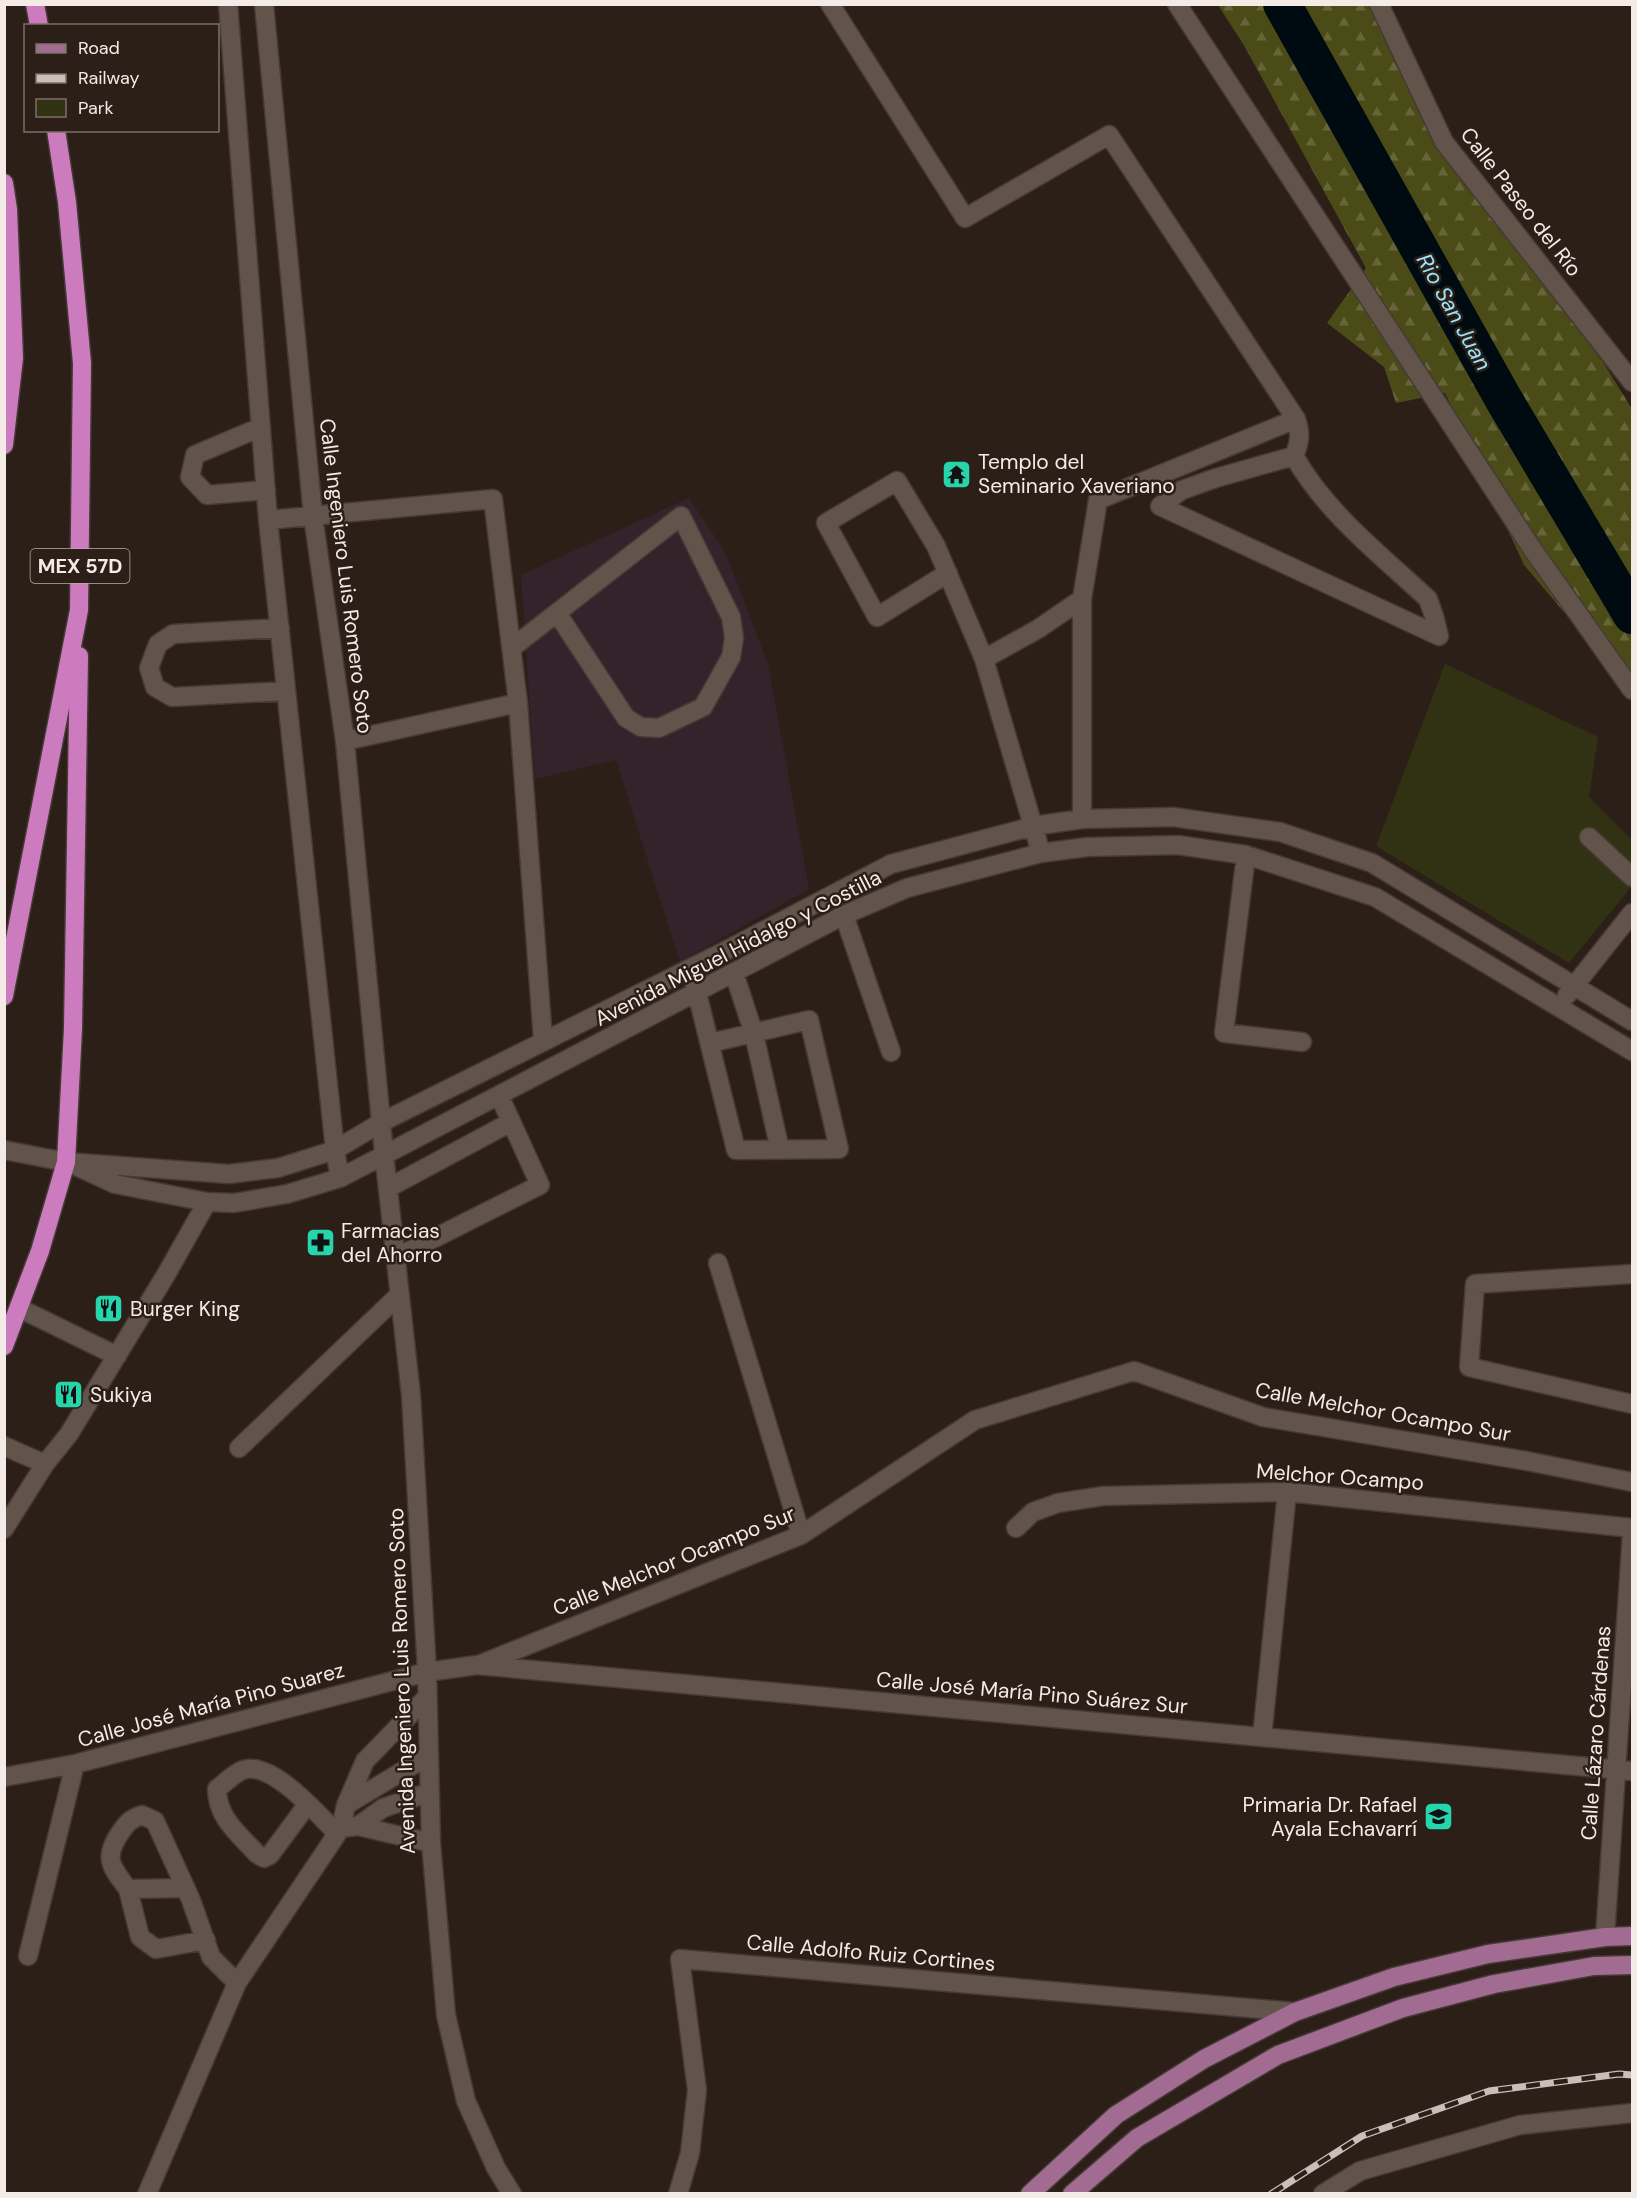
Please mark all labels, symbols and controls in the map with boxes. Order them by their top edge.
legend [24,24,219,132]
text: Road [78,36,120,60]
text: Railway [78,66,140,90]
text: Park [78,96,114,120]
street label: Calle Paseo del Río [1454,122,1588,282]
water label: Rio San Juan [1410,248,1498,376]
street label: Calle Ingeniero Luis Romero Soto [313,417,379,735]
place label: Templo del Seminario Xaveriano [978,448,1175,500]
temple icon: Templo del Seminario Xaveriano [941,458,973,490]
road number: MEX 57D [31,549,130,583]
street label: Avenida Miguel Hidalgo y Costilla [590,863,886,1033]
place label: Farmacias del Ahorro [341,1217,442,1269]
pharmacy icon: Farmacias del Ahorro [304,1227,336,1259]
restaurant icon: Burger King [93,1293,125,1325]
place label: Burger King [130,1295,240,1323]
street label: Calle Melchor Ocampo Sur [1253,1376,1513,1448]
restaurant icon: Sukiya [53,1379,85,1411]
place label: Sukiya [90,1381,152,1409]
street label: Melchor Ocampo [1255,1457,1425,1497]
street label: Calle Melchor Ocampo Sur [549,1499,800,1623]
street label: Avenida Ingeniero Luis Romero Soto [382,1507,422,1855]
street label: Calle Lázaro Cárdenas [1575,1625,1617,1841]
street label: Calle José María Pino Suarez [75,1656,347,1754]
street label: Calle José María Pino Suárez Sur [875,1665,1189,1721]
place label: Primaria Dr. Rafael Ayala Echavarrí [1243,1791,1417,1843]
school or university icon: Primaria Dr. Rafael Ayala Echavarrí [1422,1801,1454,1833]
street label: Calle Adolfo Ruiz Cortines [745,1928,997,1978]

